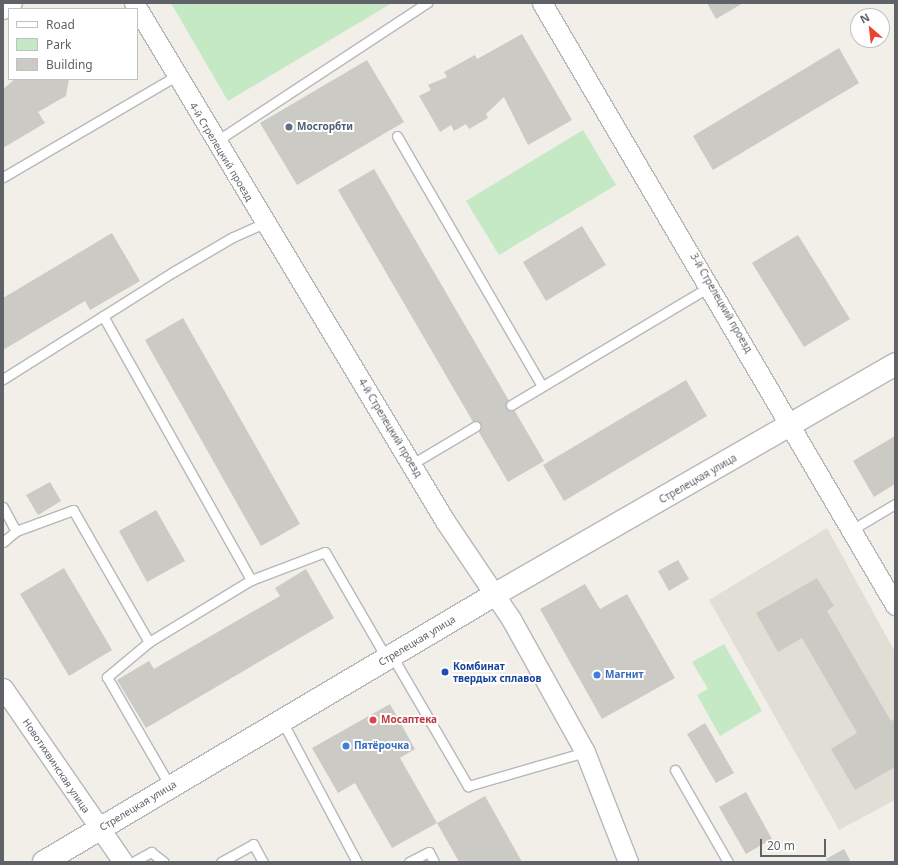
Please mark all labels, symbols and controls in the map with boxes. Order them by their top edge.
legend [8,8,138,80]
north arrow [850,8,890,48]
text: N [857,9,872,27]
text: Road [46,16,75,33]
text: Park [46,36,71,53]
text: Building [46,56,93,73]
street label: 4-й Стрелецкий проезд [187,101,255,203]
place label: Мосгорбти [297,121,353,133]
marker: Мосгорбти [284,122,294,132]
street label: 3-й Стрелецкий проезд [688,251,754,355]
street label: 4-й Стрелецкий проезд [356,377,424,479]
street label: Стрелецкая улица [657,452,739,506]
street label: Стрелецкая улица [376,613,458,669]
place label: Комбинат твердых сплавов [453,660,541,684]
marker: Комбинат твердых сплавов [440,667,450,677]
place label: Магнит [605,669,643,681]
marker: Магнит [592,670,602,680]
place label: Мосаптека [381,714,437,726]
marker: Мосаптека [368,715,378,725]
street label: Новотихвинская улица [20,717,92,815]
place label: Пятёрочка [354,740,409,752]
marker: Пятёрочка [341,741,351,751]
street label: Стрелецкая улица [97,778,179,834]
scale bar [762,831,828,857]
text: 20 m [767,837,795,854]

